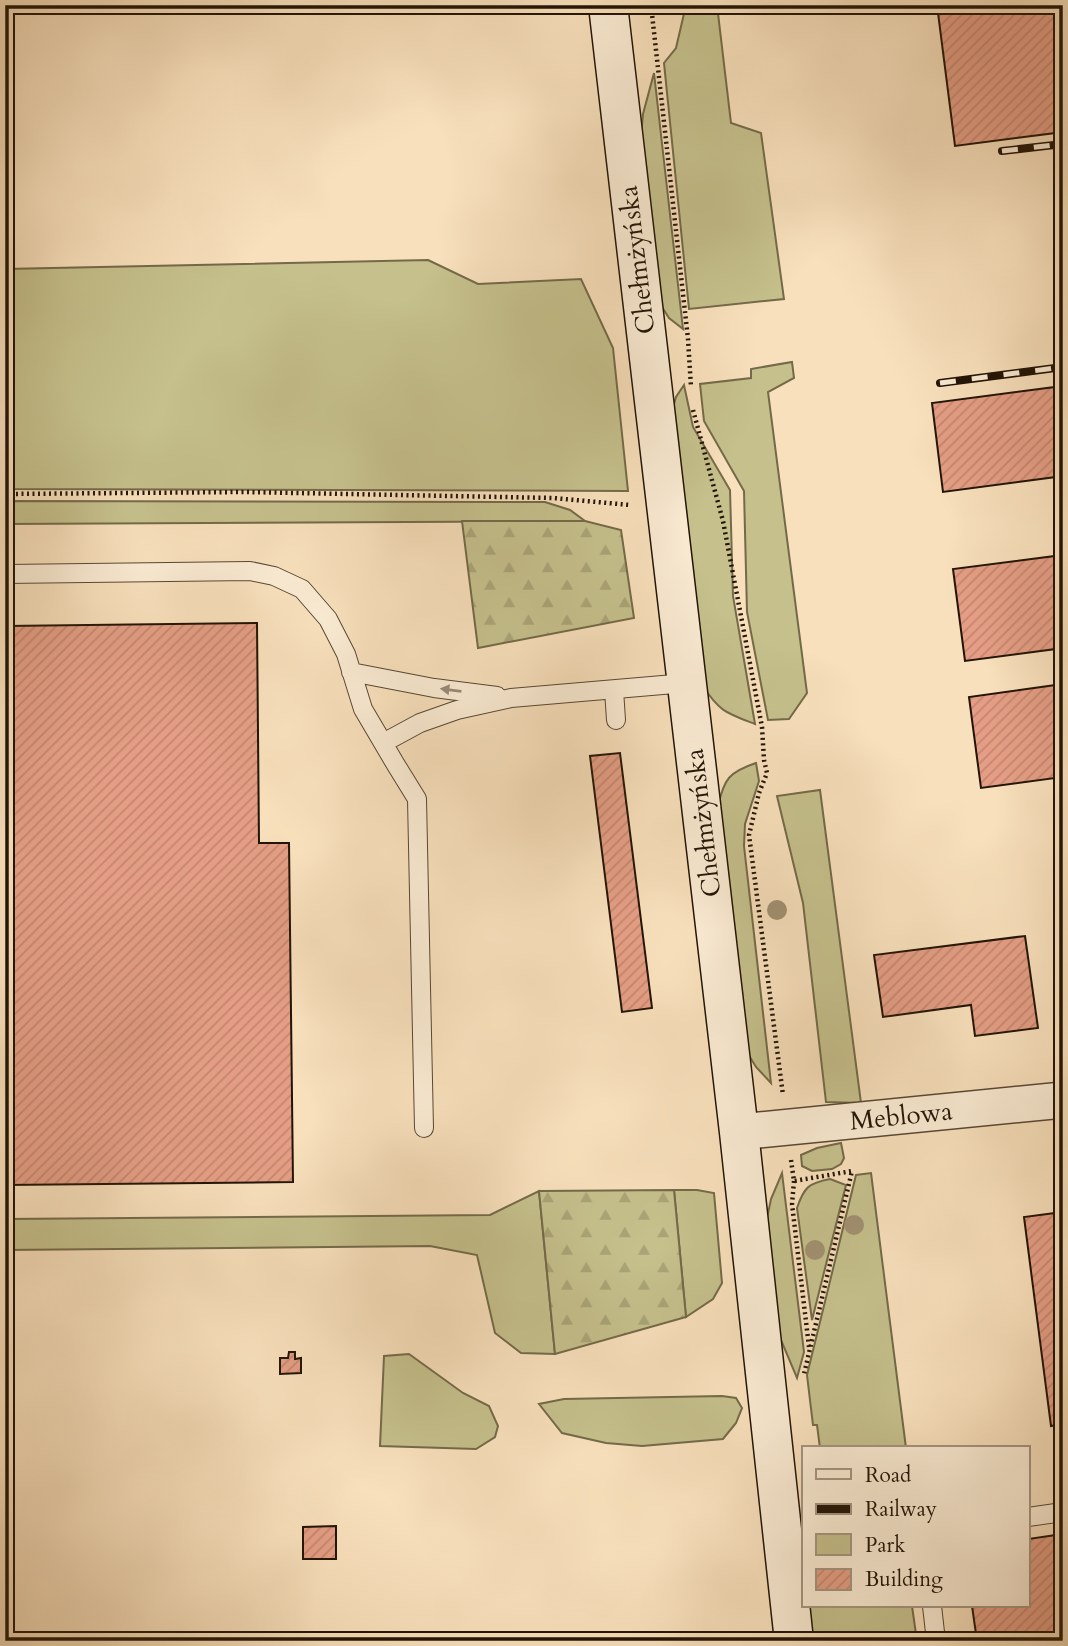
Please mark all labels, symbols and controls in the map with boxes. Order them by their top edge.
street label: Chełmżyńska [611,184,663,336]
one-way arrow [440,685,462,696]
street label: Chełmżyńska [677,747,729,899]
street label: Meblowa [848,1093,954,1139]
legend [802,1446,1030,1608]
text: Road [865,1461,911,1490]
text: Railway [865,1495,937,1524]
text: Park [865,1531,906,1560]
text: Building [865,1565,943,1594]

